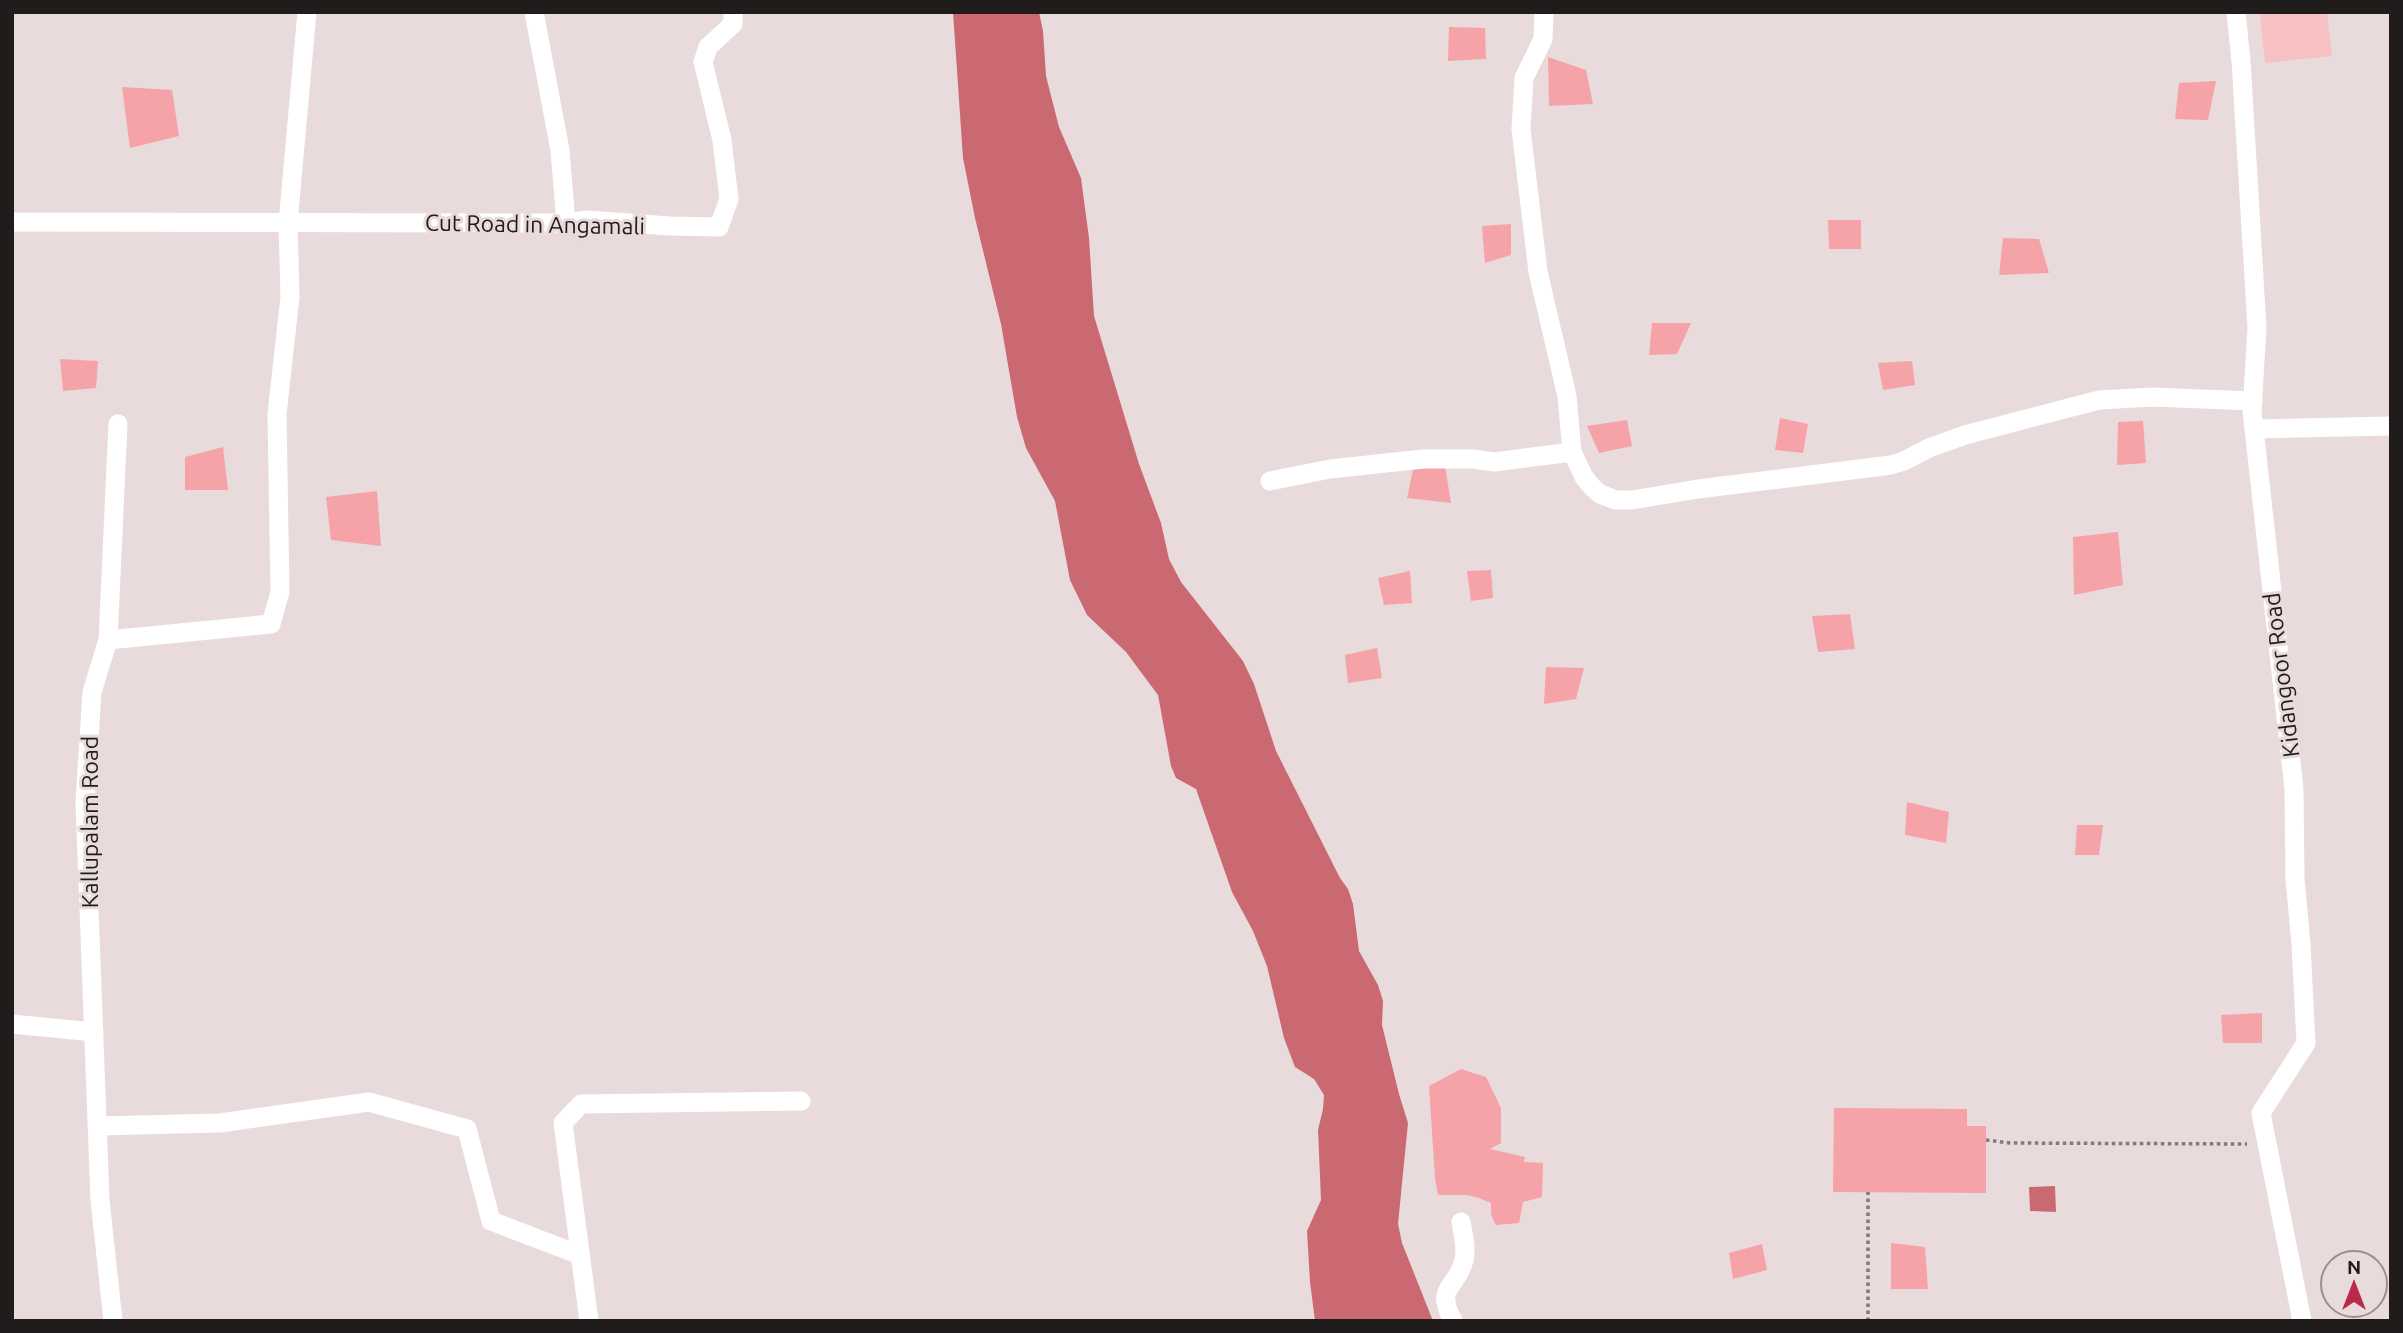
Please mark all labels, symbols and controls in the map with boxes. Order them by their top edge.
street label: Cut Road in Angamali [425,210,645,238]
street label: Kidangoor Road [2259,591,2303,759]
street label: Kallupalam Road [77,736,102,908]
north arrow [2319,1249,2389,1319]
text: N [2347,1256,2361,1278]

